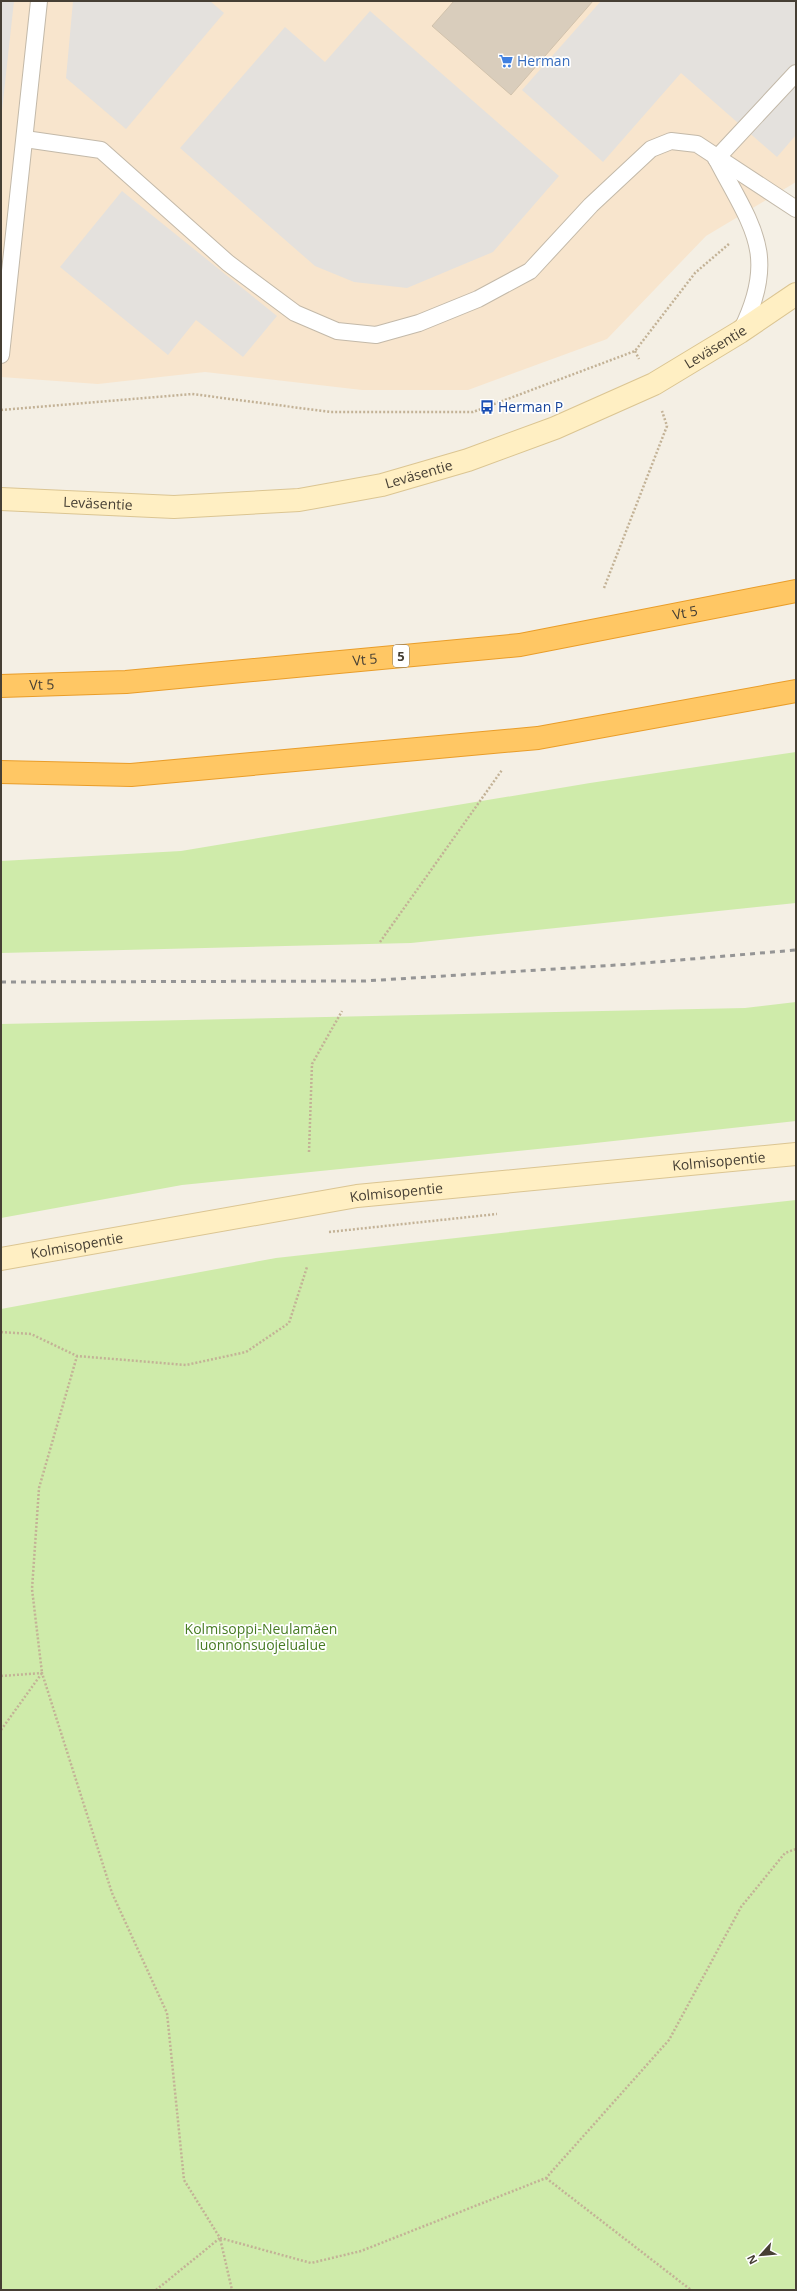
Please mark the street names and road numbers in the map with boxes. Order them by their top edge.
street label: Leväsentie [680,320,750,373]
street label: Leväsentie [383,455,455,493]
street label: Leväsentie [63,492,133,514]
street label: Vt 5 [671,600,699,624]
road number: 5 [393,645,409,667]
street label: Vt 5 [351,648,378,670]
street label: Vt 5 [29,674,55,694]
street label: Kolmisopentie [671,1147,766,1175]
street label: Kolmisopentie [348,1178,444,1206]
street label: Kolmisopentie [29,1228,125,1263]

